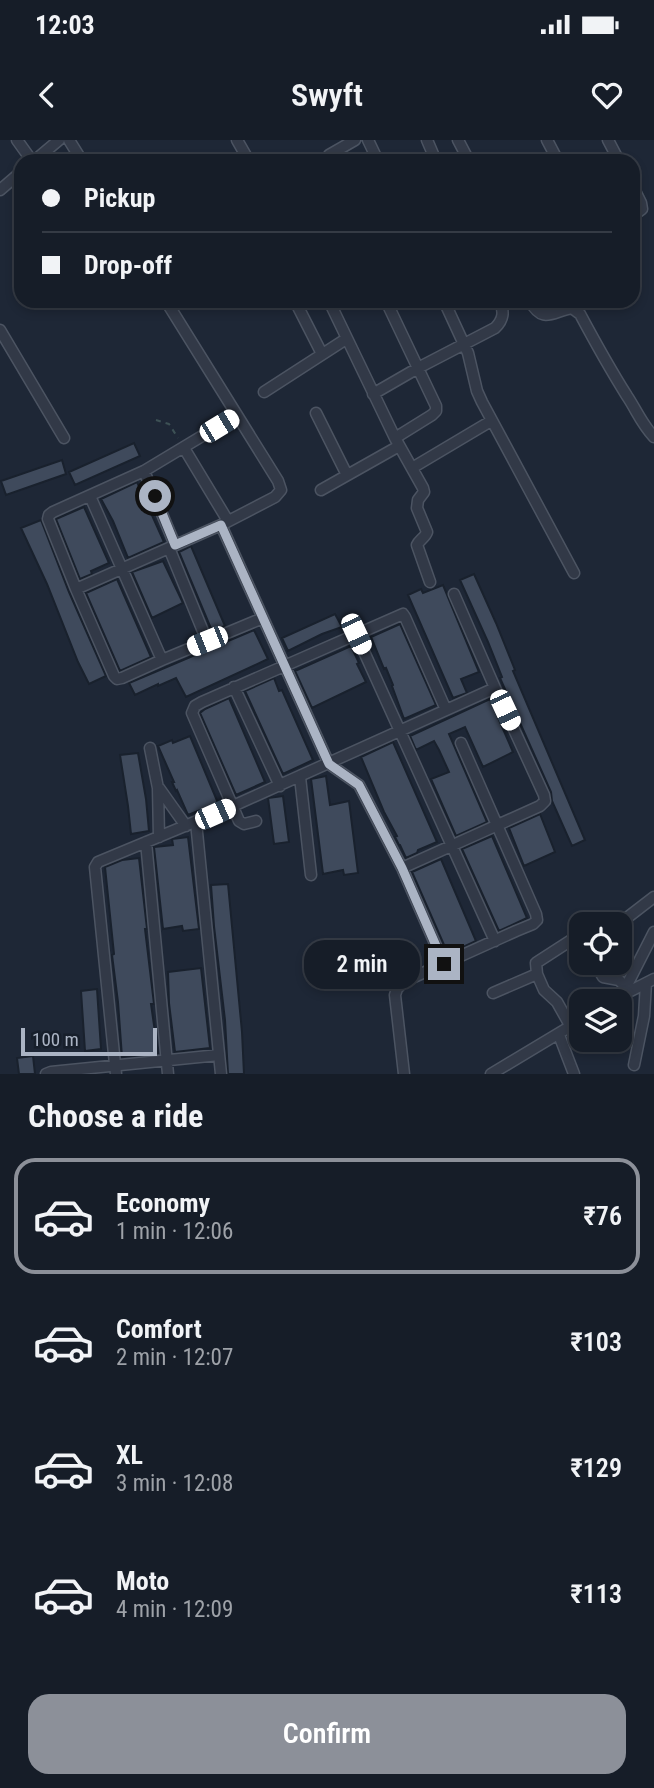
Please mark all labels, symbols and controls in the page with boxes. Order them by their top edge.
text: 12:03 [35,10,95,40]
icon: back [28,76,66,114]
text: Swyft [291,76,363,114]
icon: heart [588,76,626,114]
text: Pickup [84,183,155,213]
text: Drop-off [84,250,172,280]
car [196,406,243,446]
route start [139,480,171,512]
car [338,611,375,657]
car [184,623,231,659]
car [487,687,524,733]
car [192,796,239,832]
map controls [569,912,632,1052]
button: locate [569,912,632,975]
callout: 2 min [304,940,420,988]
route end [428,948,460,980]
text: 2 min [337,951,387,978]
button: layers [569,989,632,1052]
scale bar [21,1025,158,1057]
text: 100 m [32,1028,79,1051]
text: Choose a ride [28,1097,203,1135]
icon: car [32,1185,95,1248]
text: Economy [116,1188,210,1218]
text: ₹76 [584,1201,622,1231]
text: 1 min · 12:06 [116,1218,233,1245]
icon: car [32,1311,95,1374]
text: Comfort [116,1314,202,1344]
text: ₹103 [571,1327,622,1357]
text: 2 min · 12:07 [116,1344,233,1371]
icon: car [32,1437,95,1500]
text: XL [116,1440,143,1470]
text: ₹129 [571,1453,622,1483]
text: 3 min · 12:08 [116,1470,233,1497]
icon: car [32,1563,95,1626]
text: Moto [116,1566,169,1596]
text: ₹113 [571,1579,622,1609]
text: 4 min · 12:09 [116,1596,233,1623]
button: Confirm [28,1694,626,1774]

